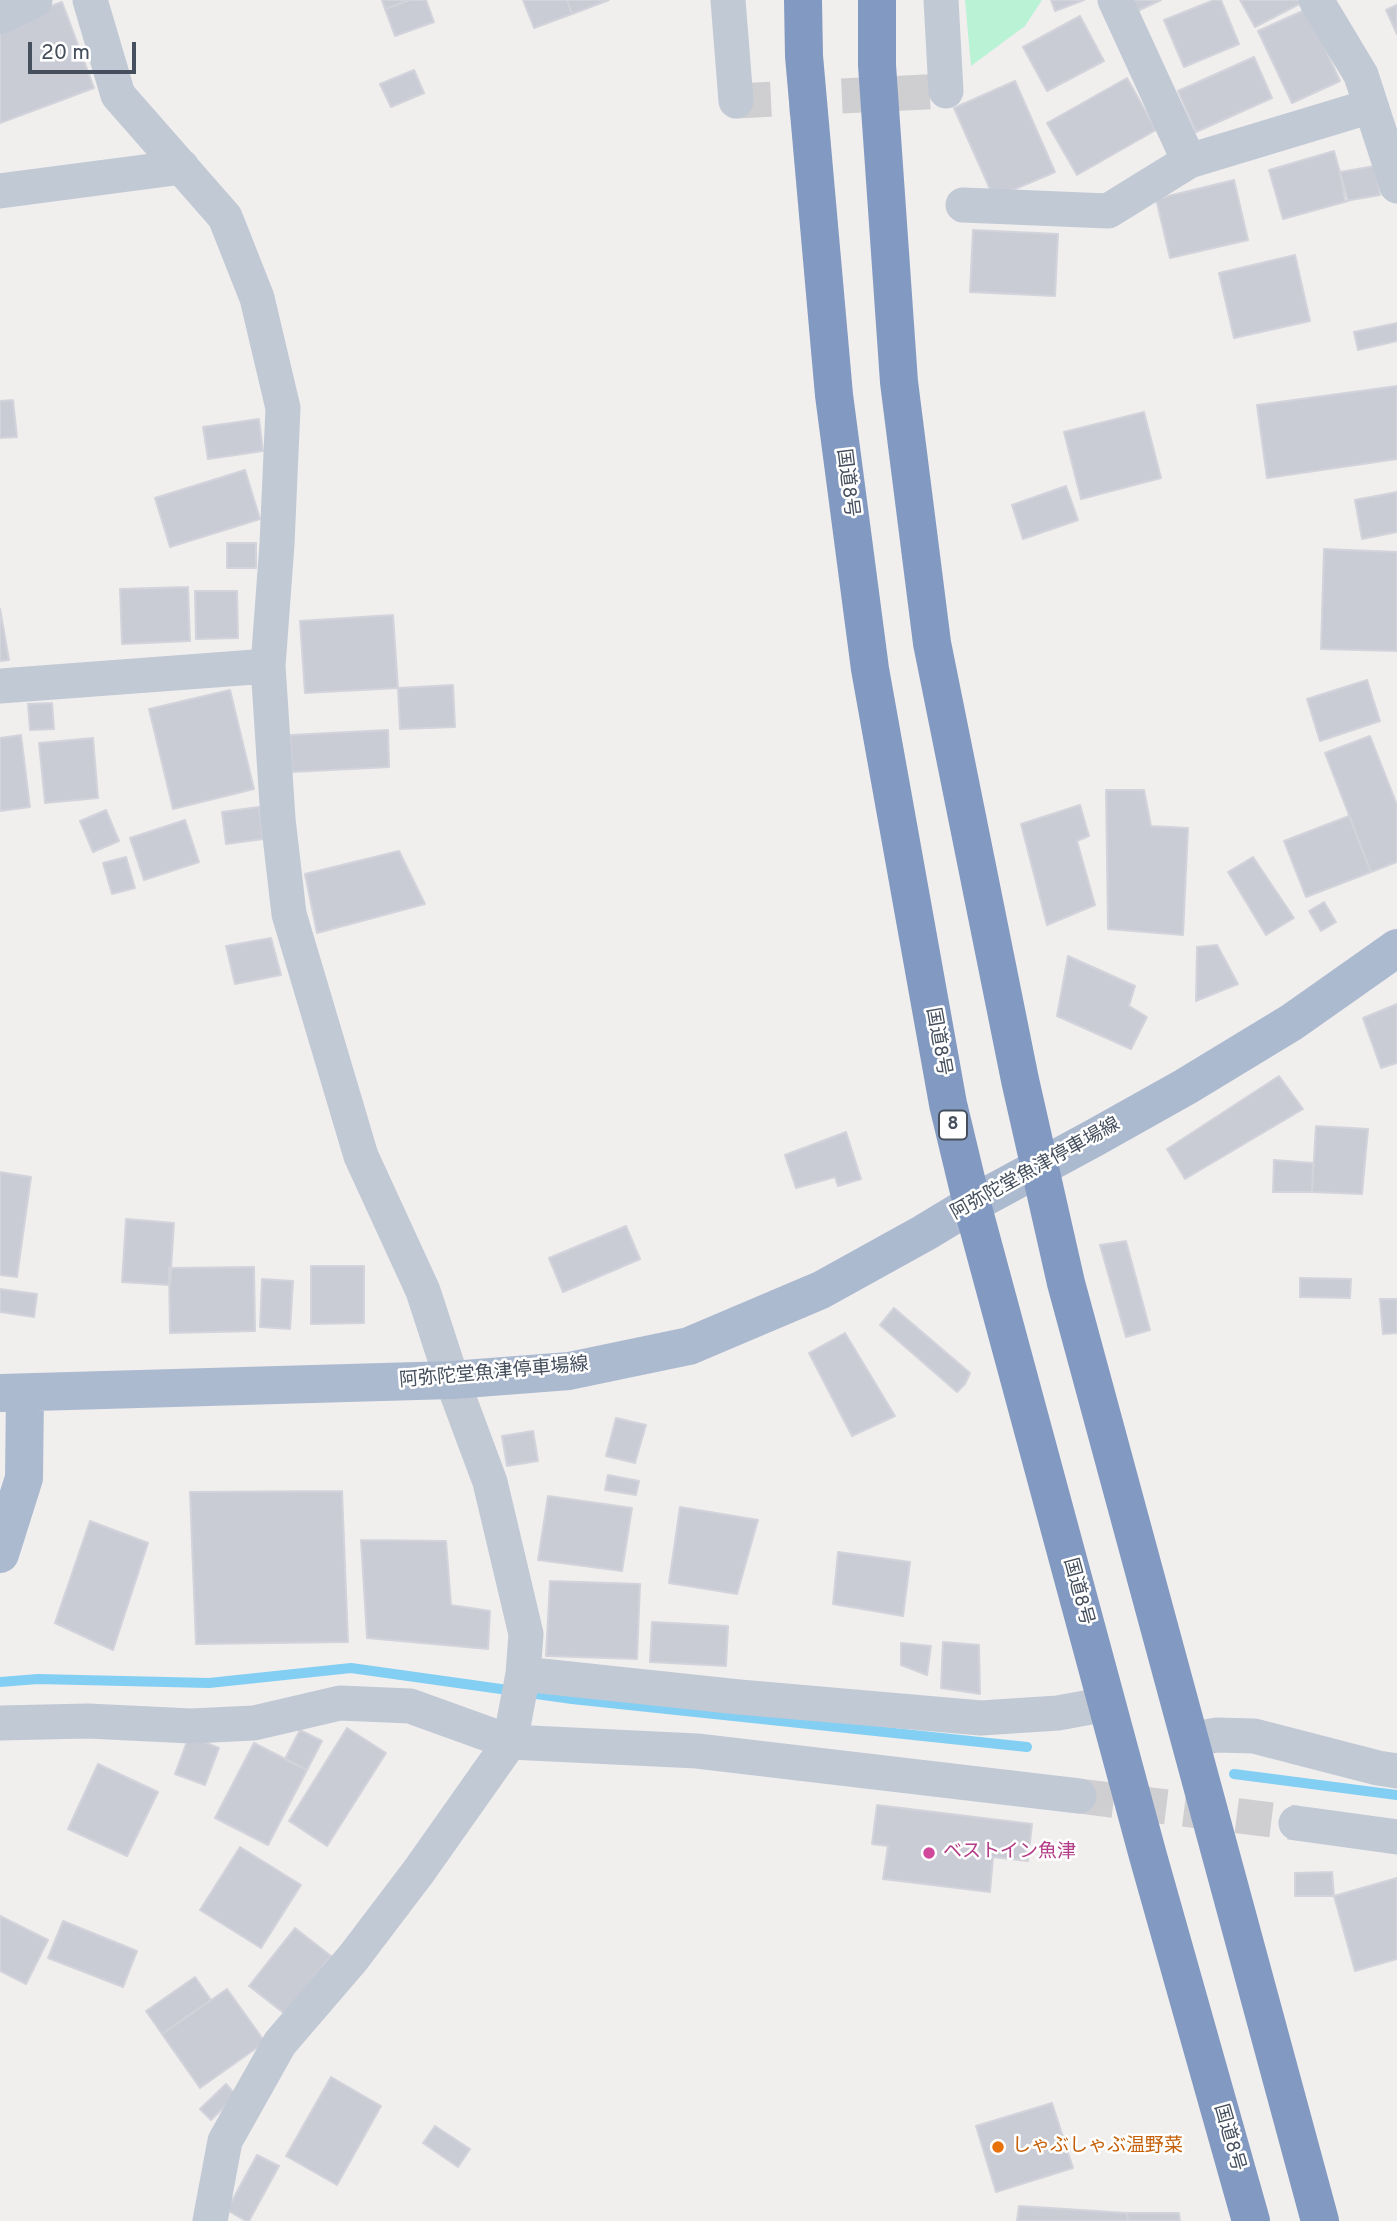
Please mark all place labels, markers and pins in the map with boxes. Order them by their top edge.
place label: ベストイン魚津 [943,1842,1076,1864]
marker: ベストイン魚津 [921,1845,937,1861]
place label: しゃぶしゃぶ温野菜 [1012,2136,1183,2158]
marker: しゃぶしゃぶ温野菜 [990,2139,1006,2155]

